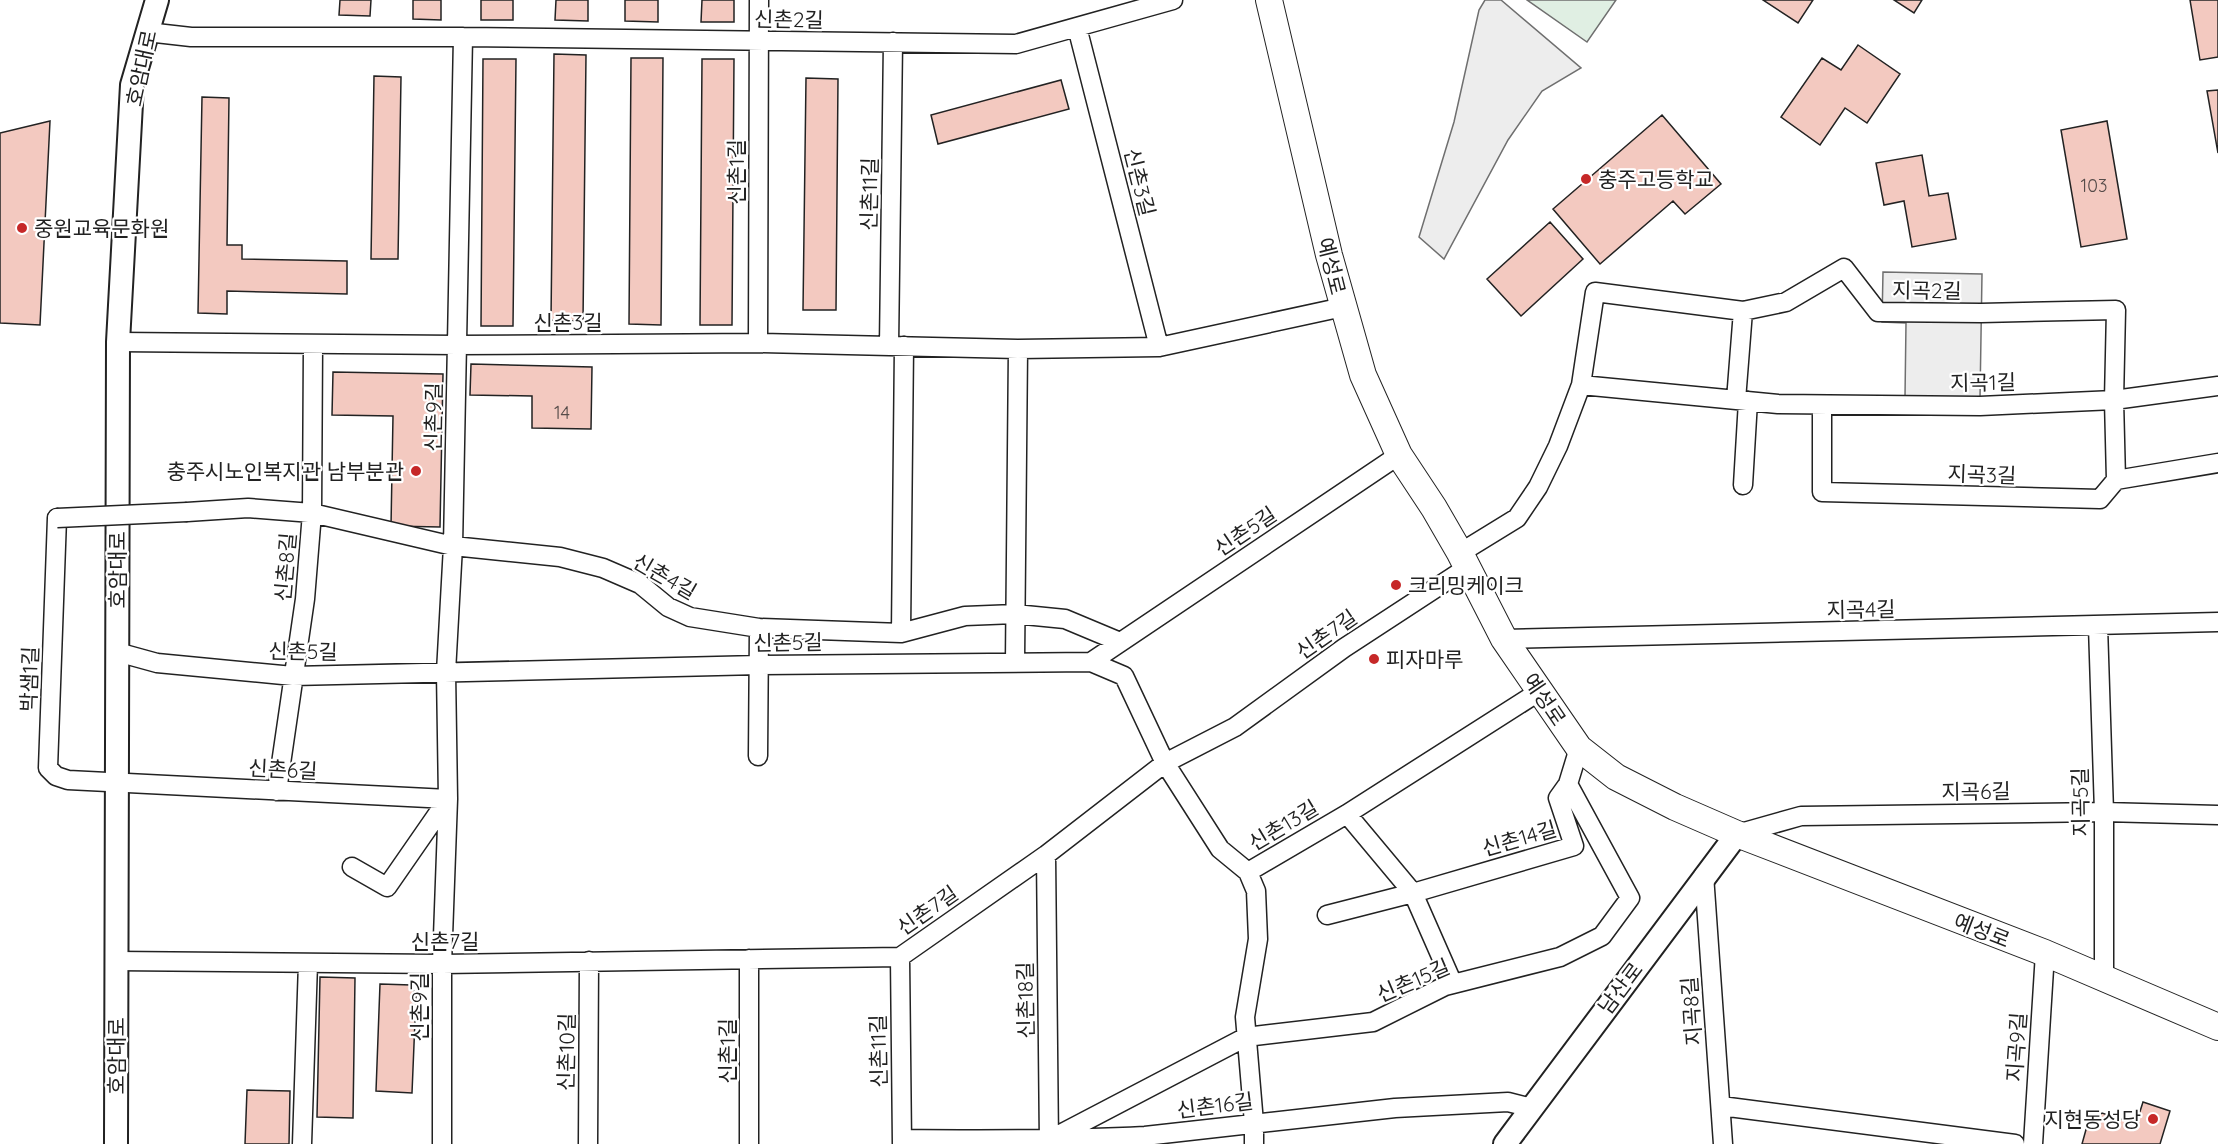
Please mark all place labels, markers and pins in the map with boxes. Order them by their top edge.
place label: 충주고등학교 [1598,166,1714,192]
marker: 충주고등학교 [1579,172,1593,186]
place label: 중원교육문화원 [34,215,169,241]
marker: 중원교육문화원 [15,221,29,235]
place label: 충주시노인복지관 남부분관 [166,458,404,484]
marker: 충주시노인복지관 남부분관 [409,464,423,478]
place label: 크리밍케이크 [1408,572,1524,598]
marker: 크리밍케이크 [1389,578,1403,592]
place label: 피자마루 [1386,646,1463,672]
marker: 피자마루 [1367,652,1381,666]
place label: 지현동성당 [2044,1106,2141,1132]
marker: 지현동성당 [2146,1112,2160,1126]

